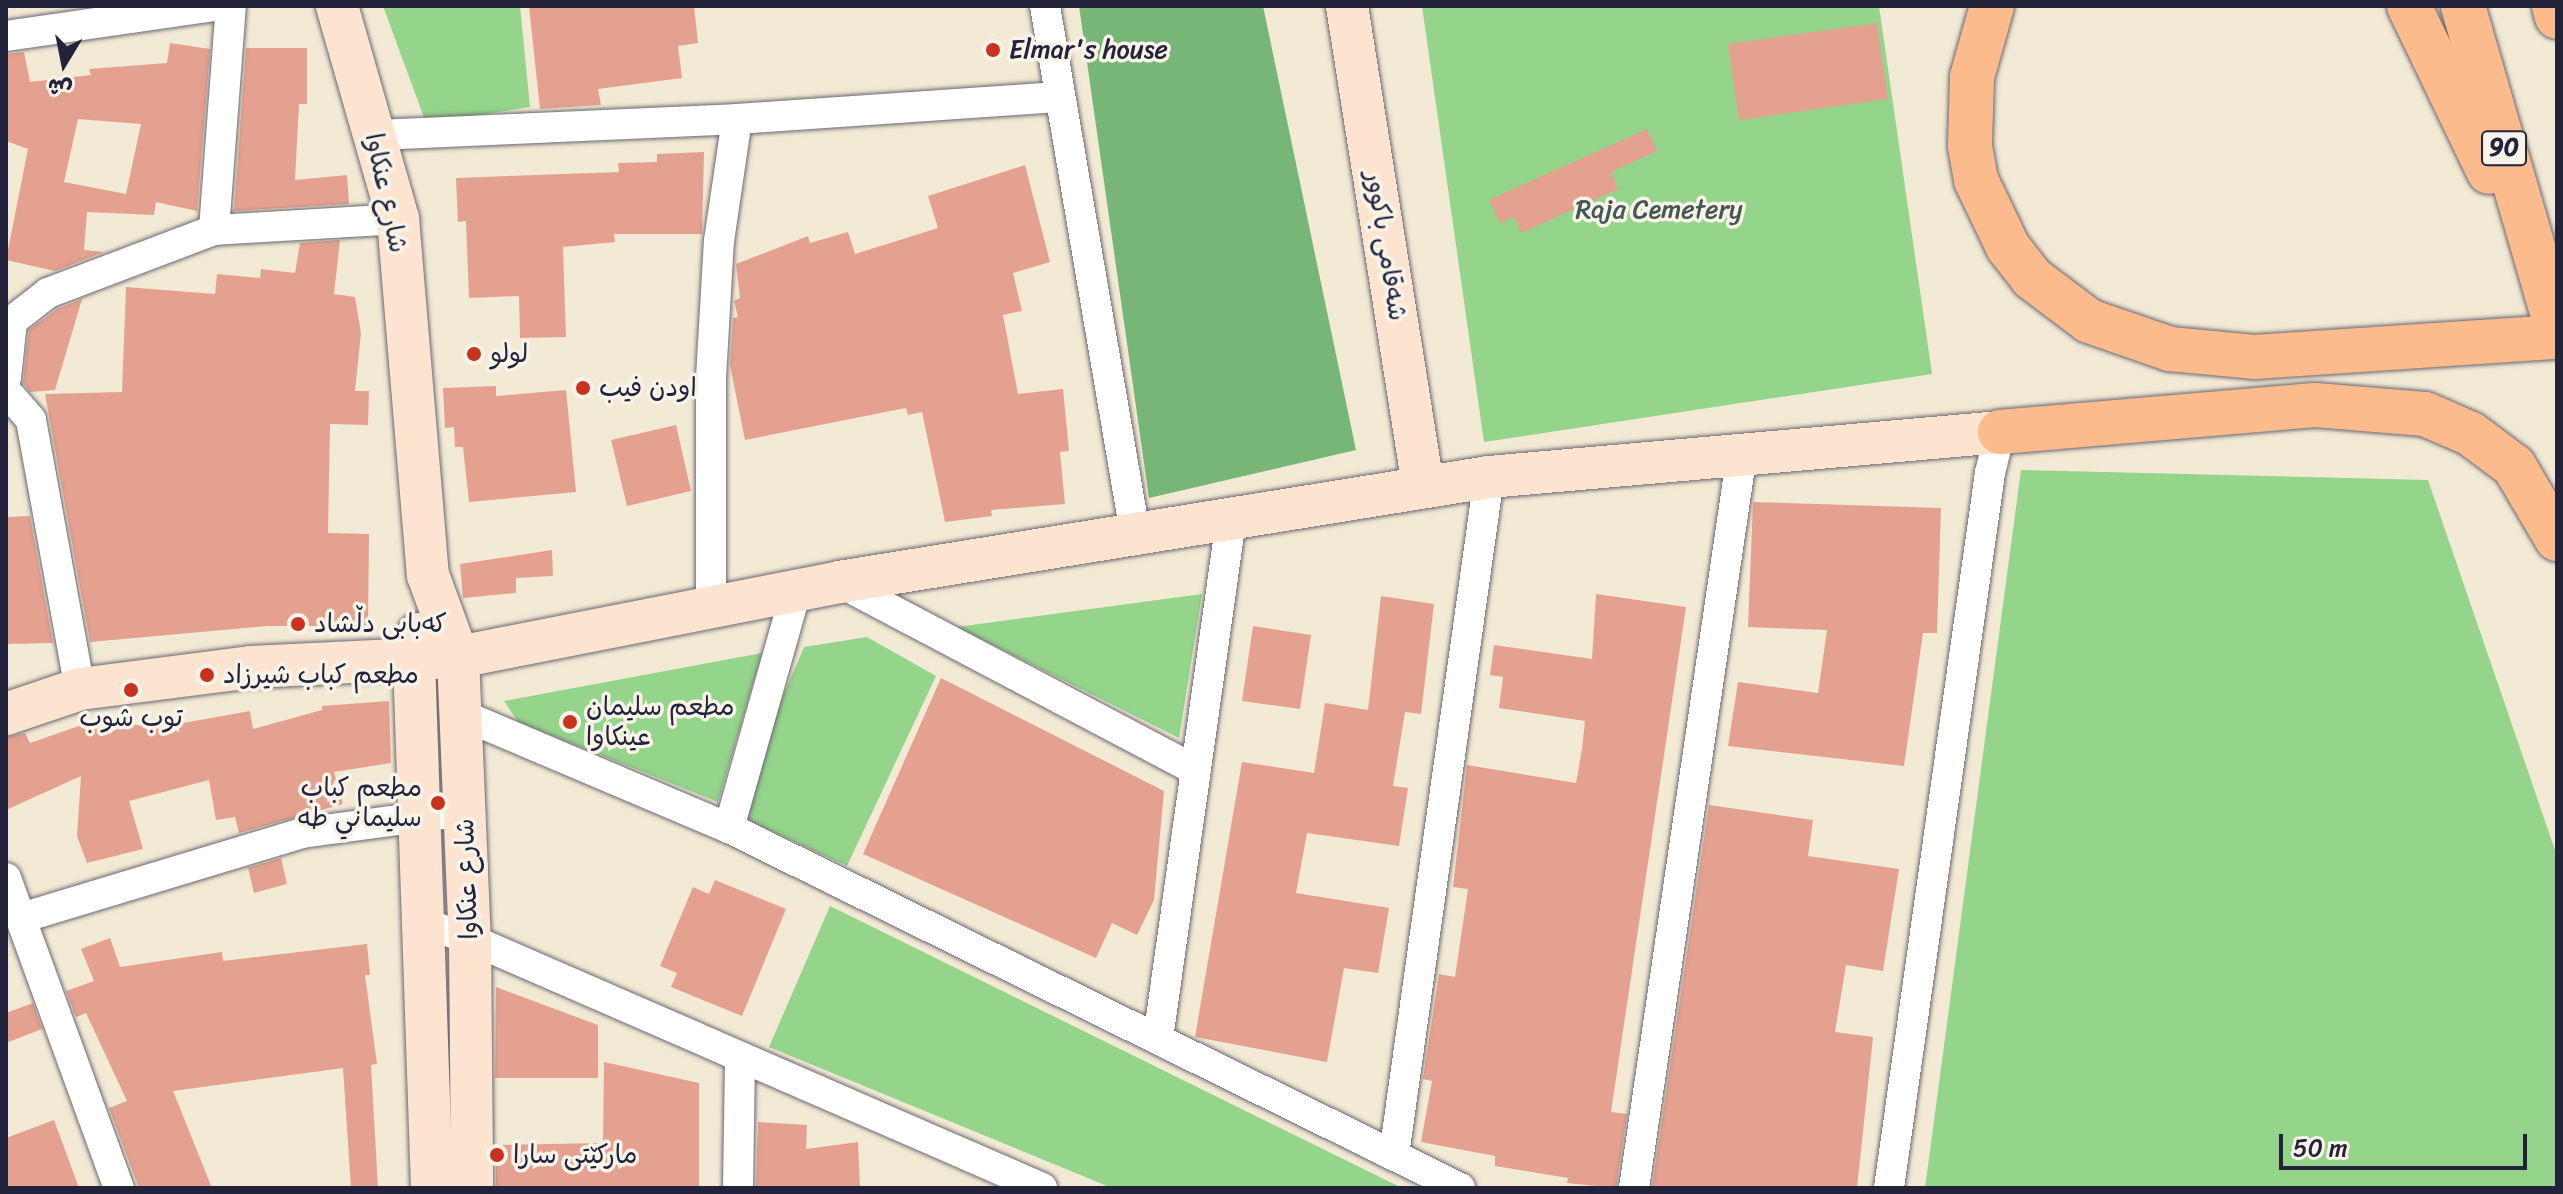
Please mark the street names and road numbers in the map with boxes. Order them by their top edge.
road number: 90 [2480,128,2528,168]
street label: شارع عنكاوا [358,130,414,256]
street label: شەقامی باکوور [1359,169,1413,323]
street label: شارع عنكاوا [449,818,485,940]

